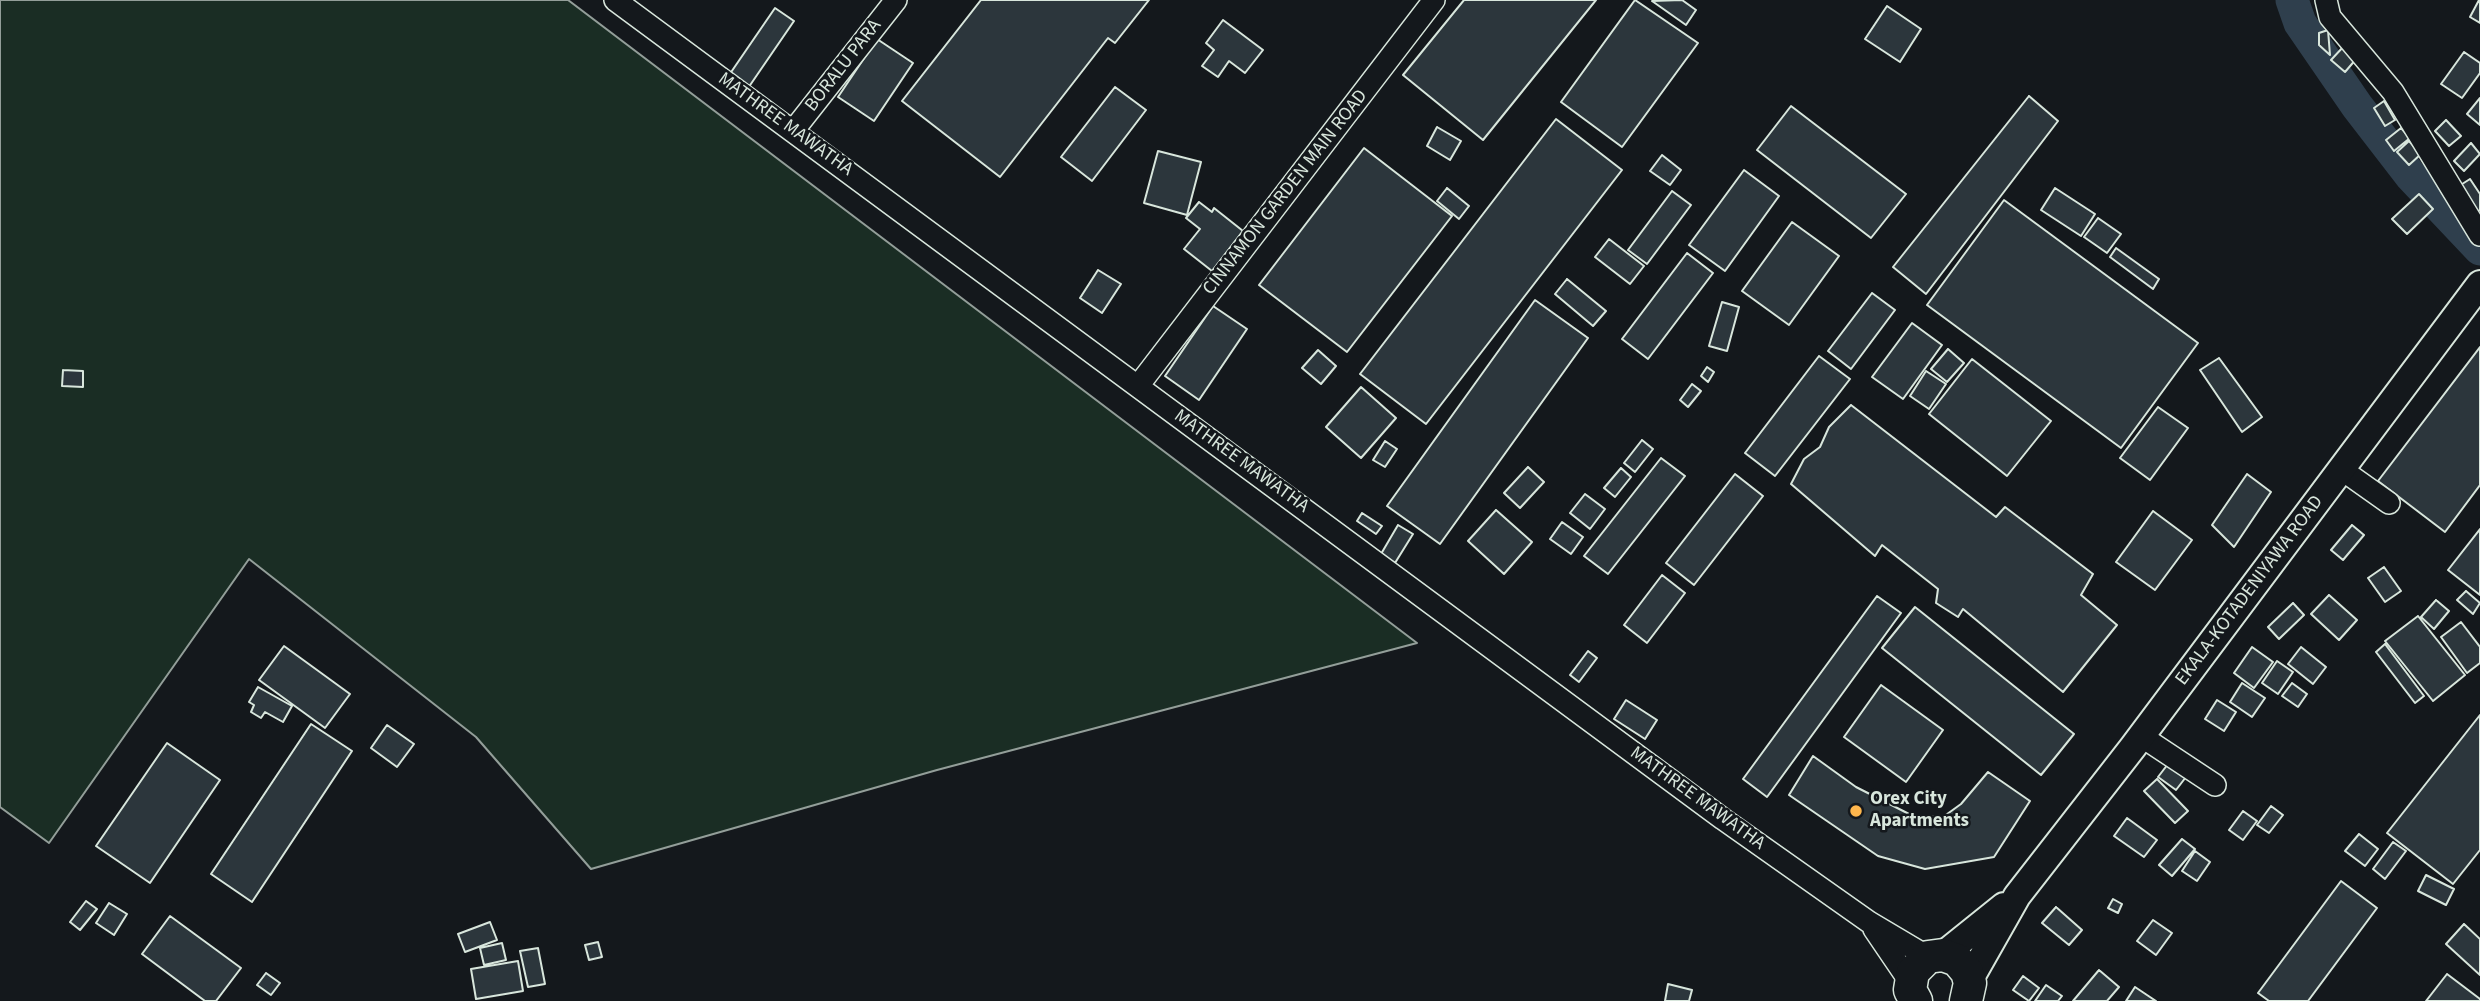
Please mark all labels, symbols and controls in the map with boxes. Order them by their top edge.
street label: BORALU PARA [801,15,887,117]
street label: MATHREE MAWATHA [713,68,857,182]
street label: CINNAMON GARDEN MAIN ROAD [1199,86,1373,300]
street label: MATHREE MAWATHA [1169,405,1313,519]
street label: EKALA-KOTADENIYAWA ROAD [2171,492,2329,690]
street label: MATHREE MAWATHA [1625,742,1769,856]
place label: Orex City Apartments [1870,789,1969,833]
marker: Orex City Apartments [1848,803,1864,819]

